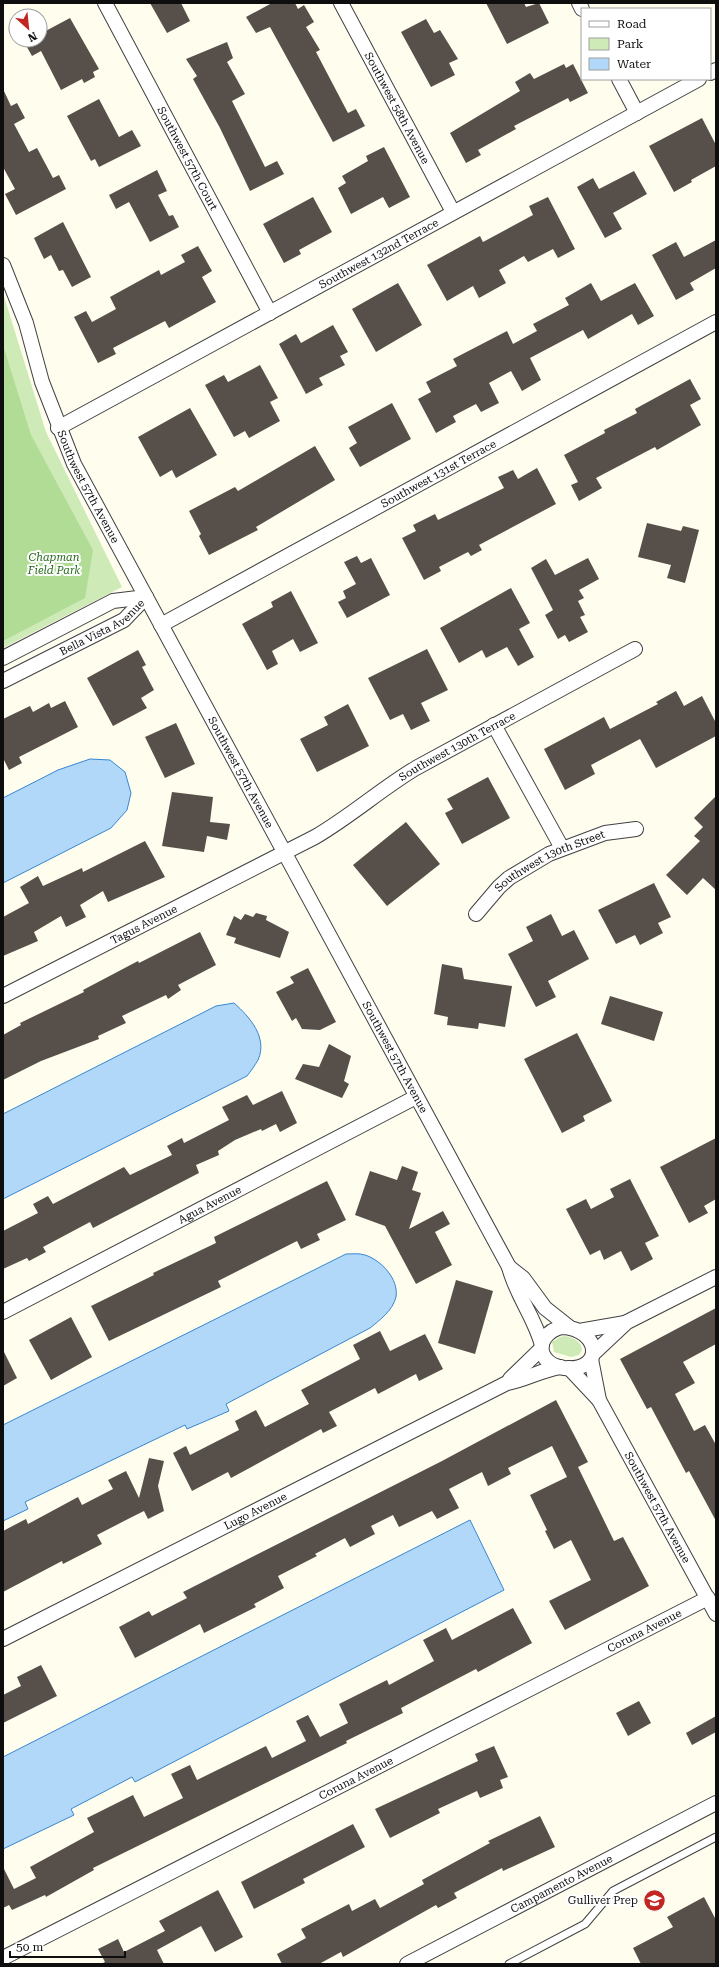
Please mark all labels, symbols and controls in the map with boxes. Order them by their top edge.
north arrow [8,8,48,48]
legend [581,8,711,80]
text: Road [617,17,647,31]
text: N [25,29,39,44]
text: Park [617,37,644,51]
street label: Southwest 58th Avenue [362,50,432,166]
text: Water [617,57,651,71]
street label: Southwest 57th Court [154,105,220,213]
street label: Southwest 132nd Terrace [317,216,441,292]
street label: Southwest 57th Avenue [54,428,122,545]
street label: Southwest 131st Terrace [379,437,498,511]
park label: Chapman Field Park [27,551,80,577]
street label: Bella Vista Avenue [58,597,147,658]
street label: Southwest 130th Terrace [397,709,518,784]
street label: Southwest 57th Avenue [205,714,276,830]
street label: Southwest 130th Street [492,828,607,895]
street label: Tagus Avenue [108,902,180,947]
street label: Southwest 57th Avenue [359,999,430,1115]
street label: Agua Avenue [176,1183,244,1227]
street label: Southwest 57th Avenue [622,1450,693,1565]
street label: Lugo Avenue [222,1490,289,1533]
street label: Coruna Avenue [605,1607,684,1655]
street label: Coruna Avenue [317,1754,395,1803]
street label: Campamento Avenue [508,1852,615,1916]
school or university icon: Gulliver Prep [641,1887,667,1913]
place label: Gulliver Prep [568,1894,638,1907]
scale bar [10,1933,125,1959]
text: 50 m [16,1940,43,1954]

